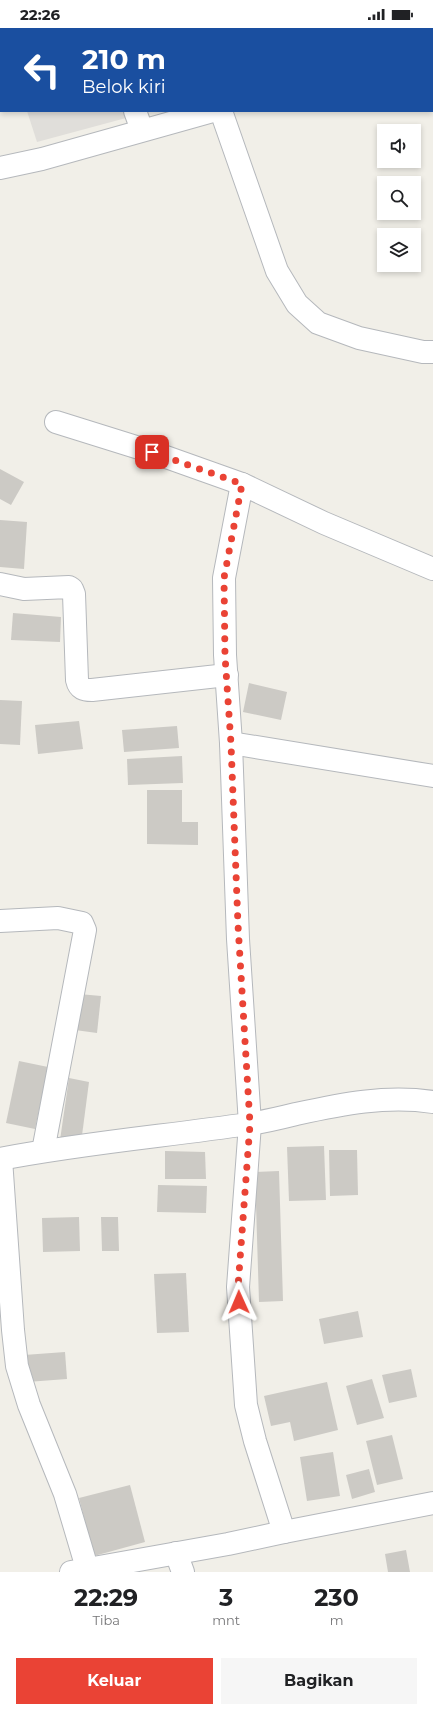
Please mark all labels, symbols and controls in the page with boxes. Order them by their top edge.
text: 22:26 [20,5,60,24]
text: 210 m [82,42,166,76]
icon: left [16,44,68,96]
text: Belok kiri [82,76,166,98]
map controls [377,124,421,272]
button: sound [377,124,421,168]
button: search [377,176,421,220]
button: layers [377,228,421,272]
pin [135,435,169,469]
icon: arrive [141,441,163,463]
position arrow [218,1281,260,1323]
text: 22:29 [74,1583,138,1612]
text: 3 [219,1583,233,1612]
text: 230 [314,1583,359,1612]
text: Tiba [92,1612,120,1628]
text: mnt [212,1612,240,1628]
text: m [330,1612,343,1628]
button: Keluar [16,1658,213,1704]
button: Bagikan [221,1658,417,1704]

